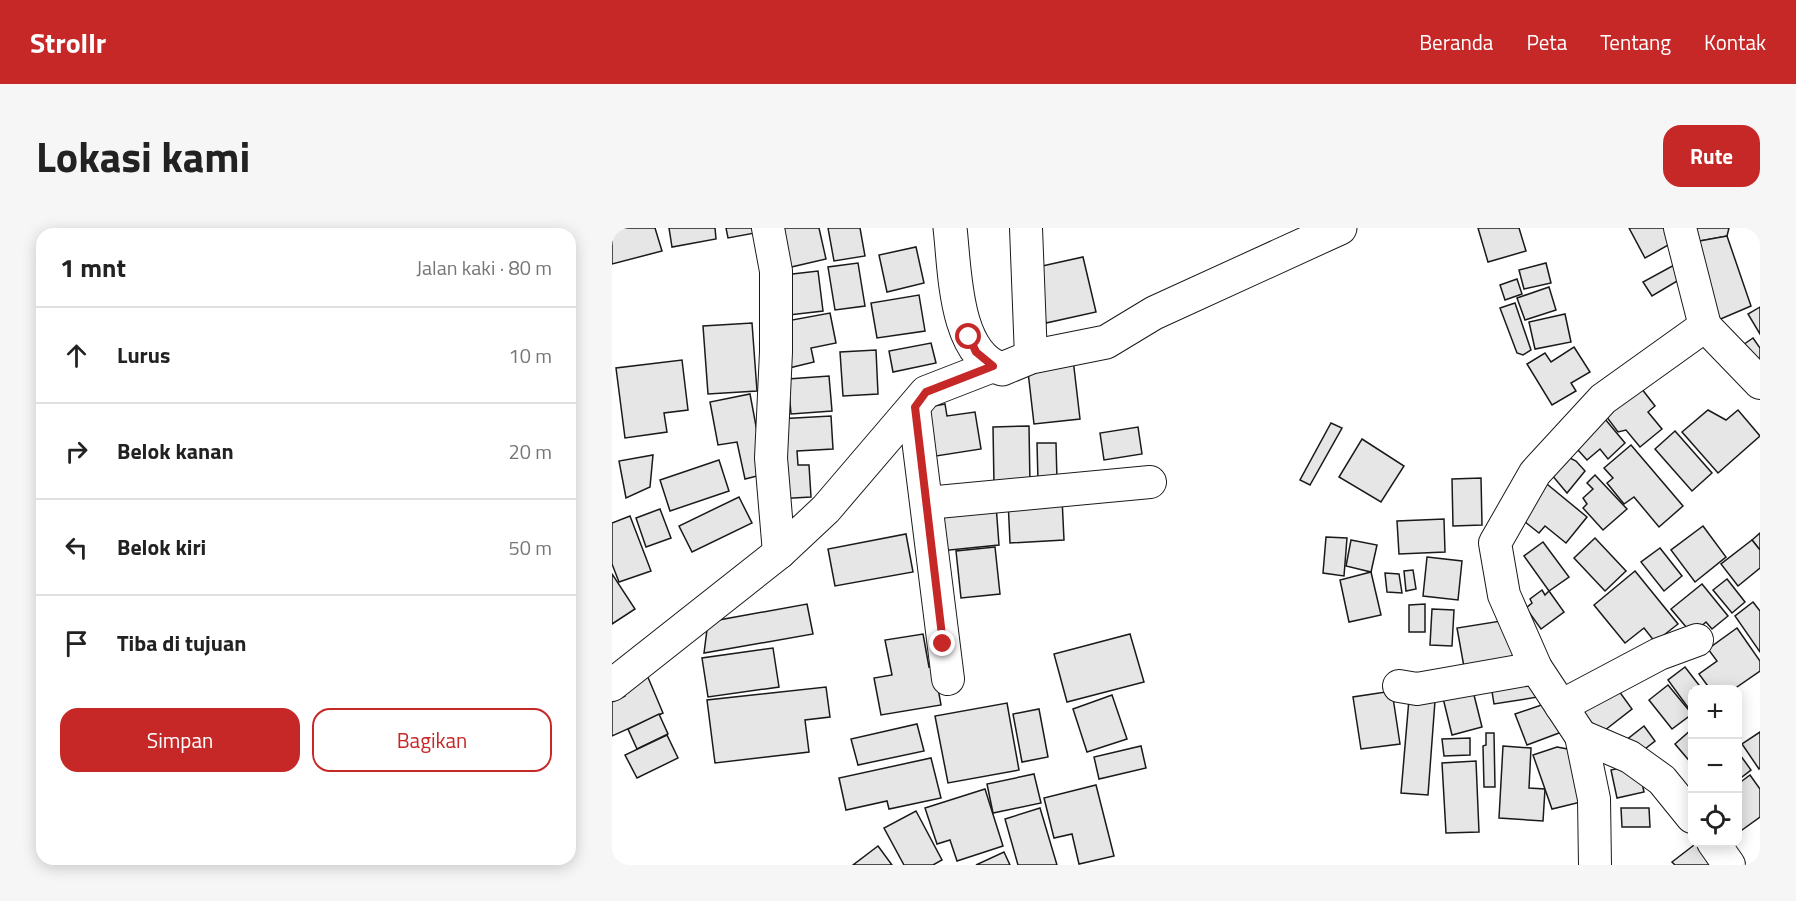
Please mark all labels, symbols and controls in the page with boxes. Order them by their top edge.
text: Strollr [30,21,106,64]
text: Beranda [1419,26,1493,58]
text: Peta [1526,26,1567,58]
text: Tentang [1600,26,1671,58]
text: Kontak [1704,26,1766,58]
text: Lokasi kami [36,124,250,188]
button: Rute [1663,125,1760,187]
text: 1 mnt [60,248,126,287]
text: Jalan kaki · 80 m [416,252,552,283]
route start [955,323,981,349]
text: Lurus [117,338,170,372]
icon: ahead [60,339,93,372]
text: 10 m [508,340,552,371]
text: Belok kanan [117,434,234,468]
icon: right [60,435,93,468]
text: 20 m [508,436,552,467]
text: Belok kiri [117,530,206,564]
icon: left [60,531,93,564]
text: 50 m [508,532,552,563]
text: Tiba di tujuan [117,626,246,660]
icon: arrive [60,627,93,660]
route end [929,630,955,656]
map controls [1688,685,1742,847]
button: + [1688,685,1742,739]
button: Simpan [60,708,300,772]
button: Bagikan [312,708,552,772]
button: − [1688,739,1742,793]
button: locate [1688,793,1742,847]

